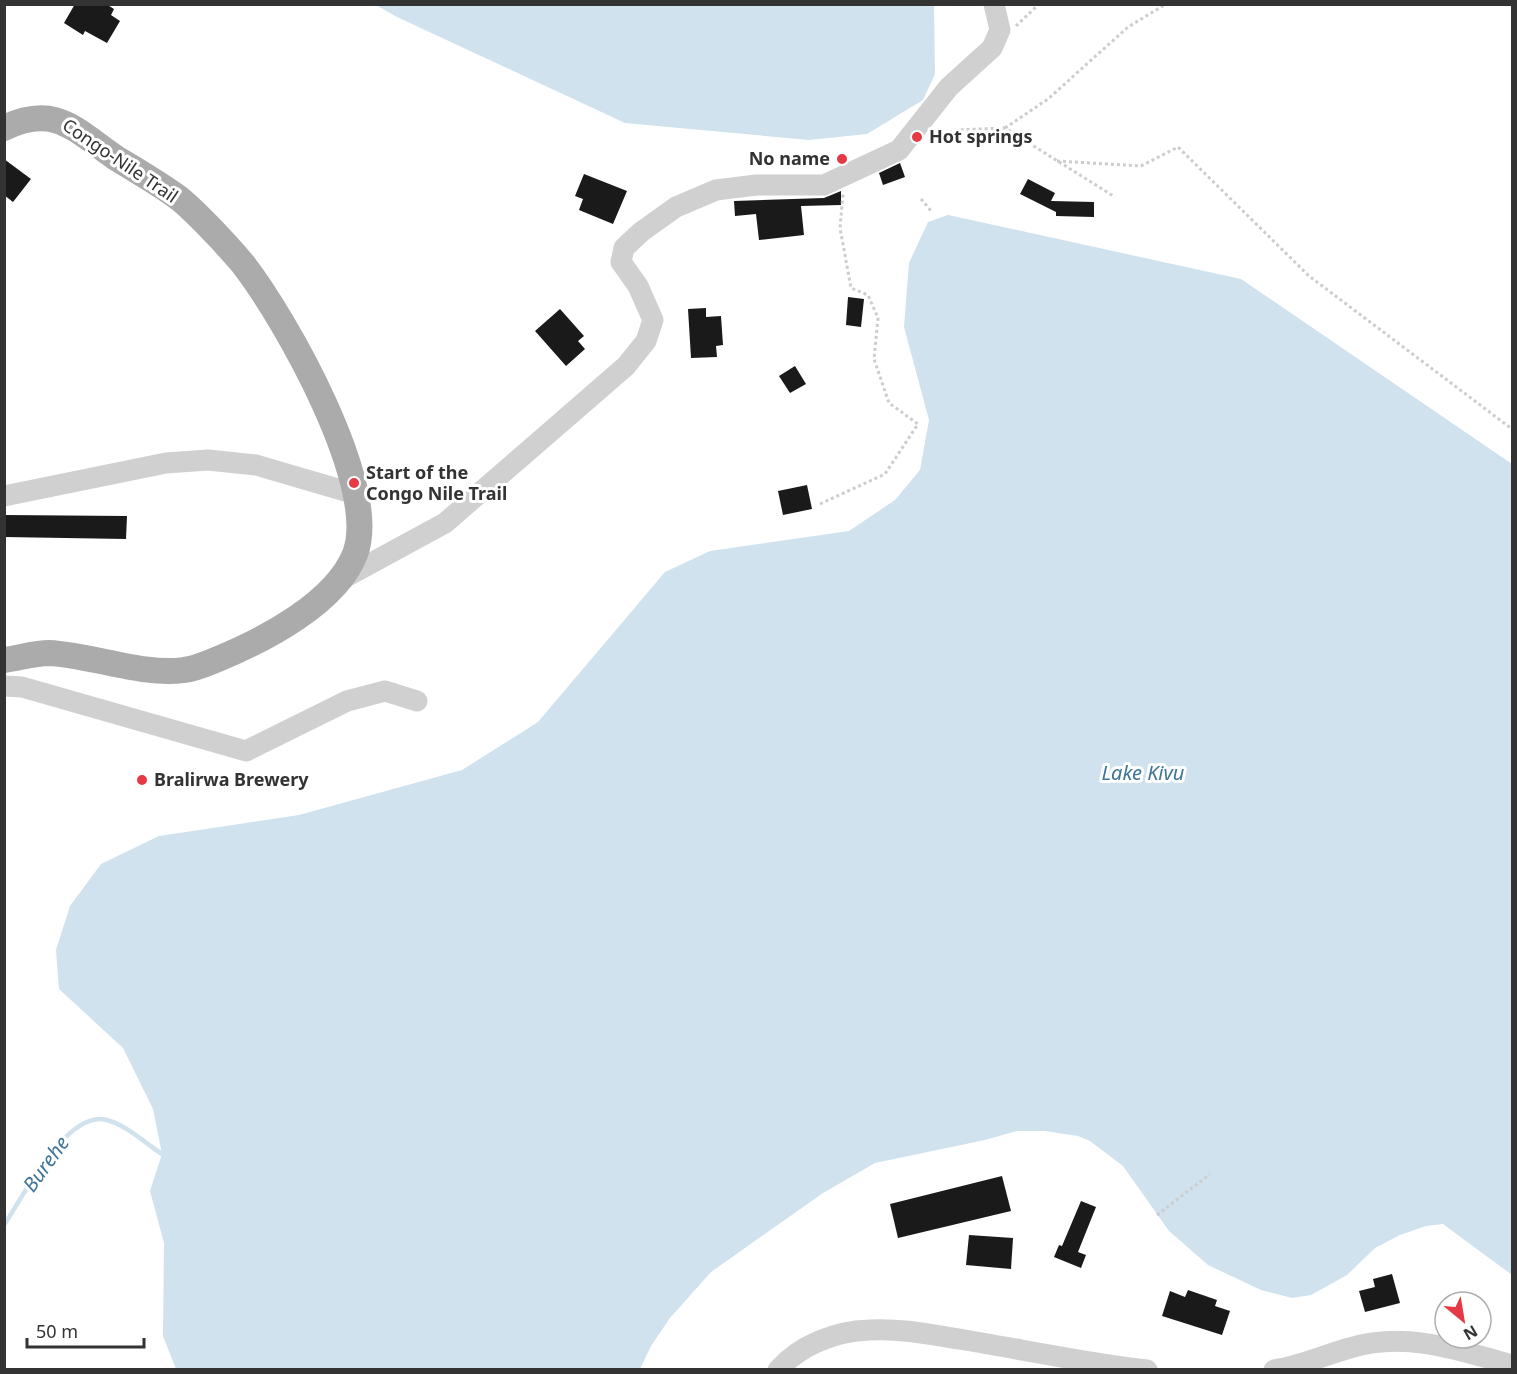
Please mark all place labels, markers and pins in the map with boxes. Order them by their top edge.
place label: Hot springs [929,124,1032,148]
marker: Hot springs [910,130,924,144]
place label: No name [749,146,830,170]
marker: No name [835,152,849,166]
place label: Start of the Congo Nile Trail [366,460,507,505]
marker: Start of the Congo Nile Trail [347,476,361,490]
place label: Bralirwa Brewery [154,767,309,791]
marker: Bralirwa Brewery [135,773,149,787]

